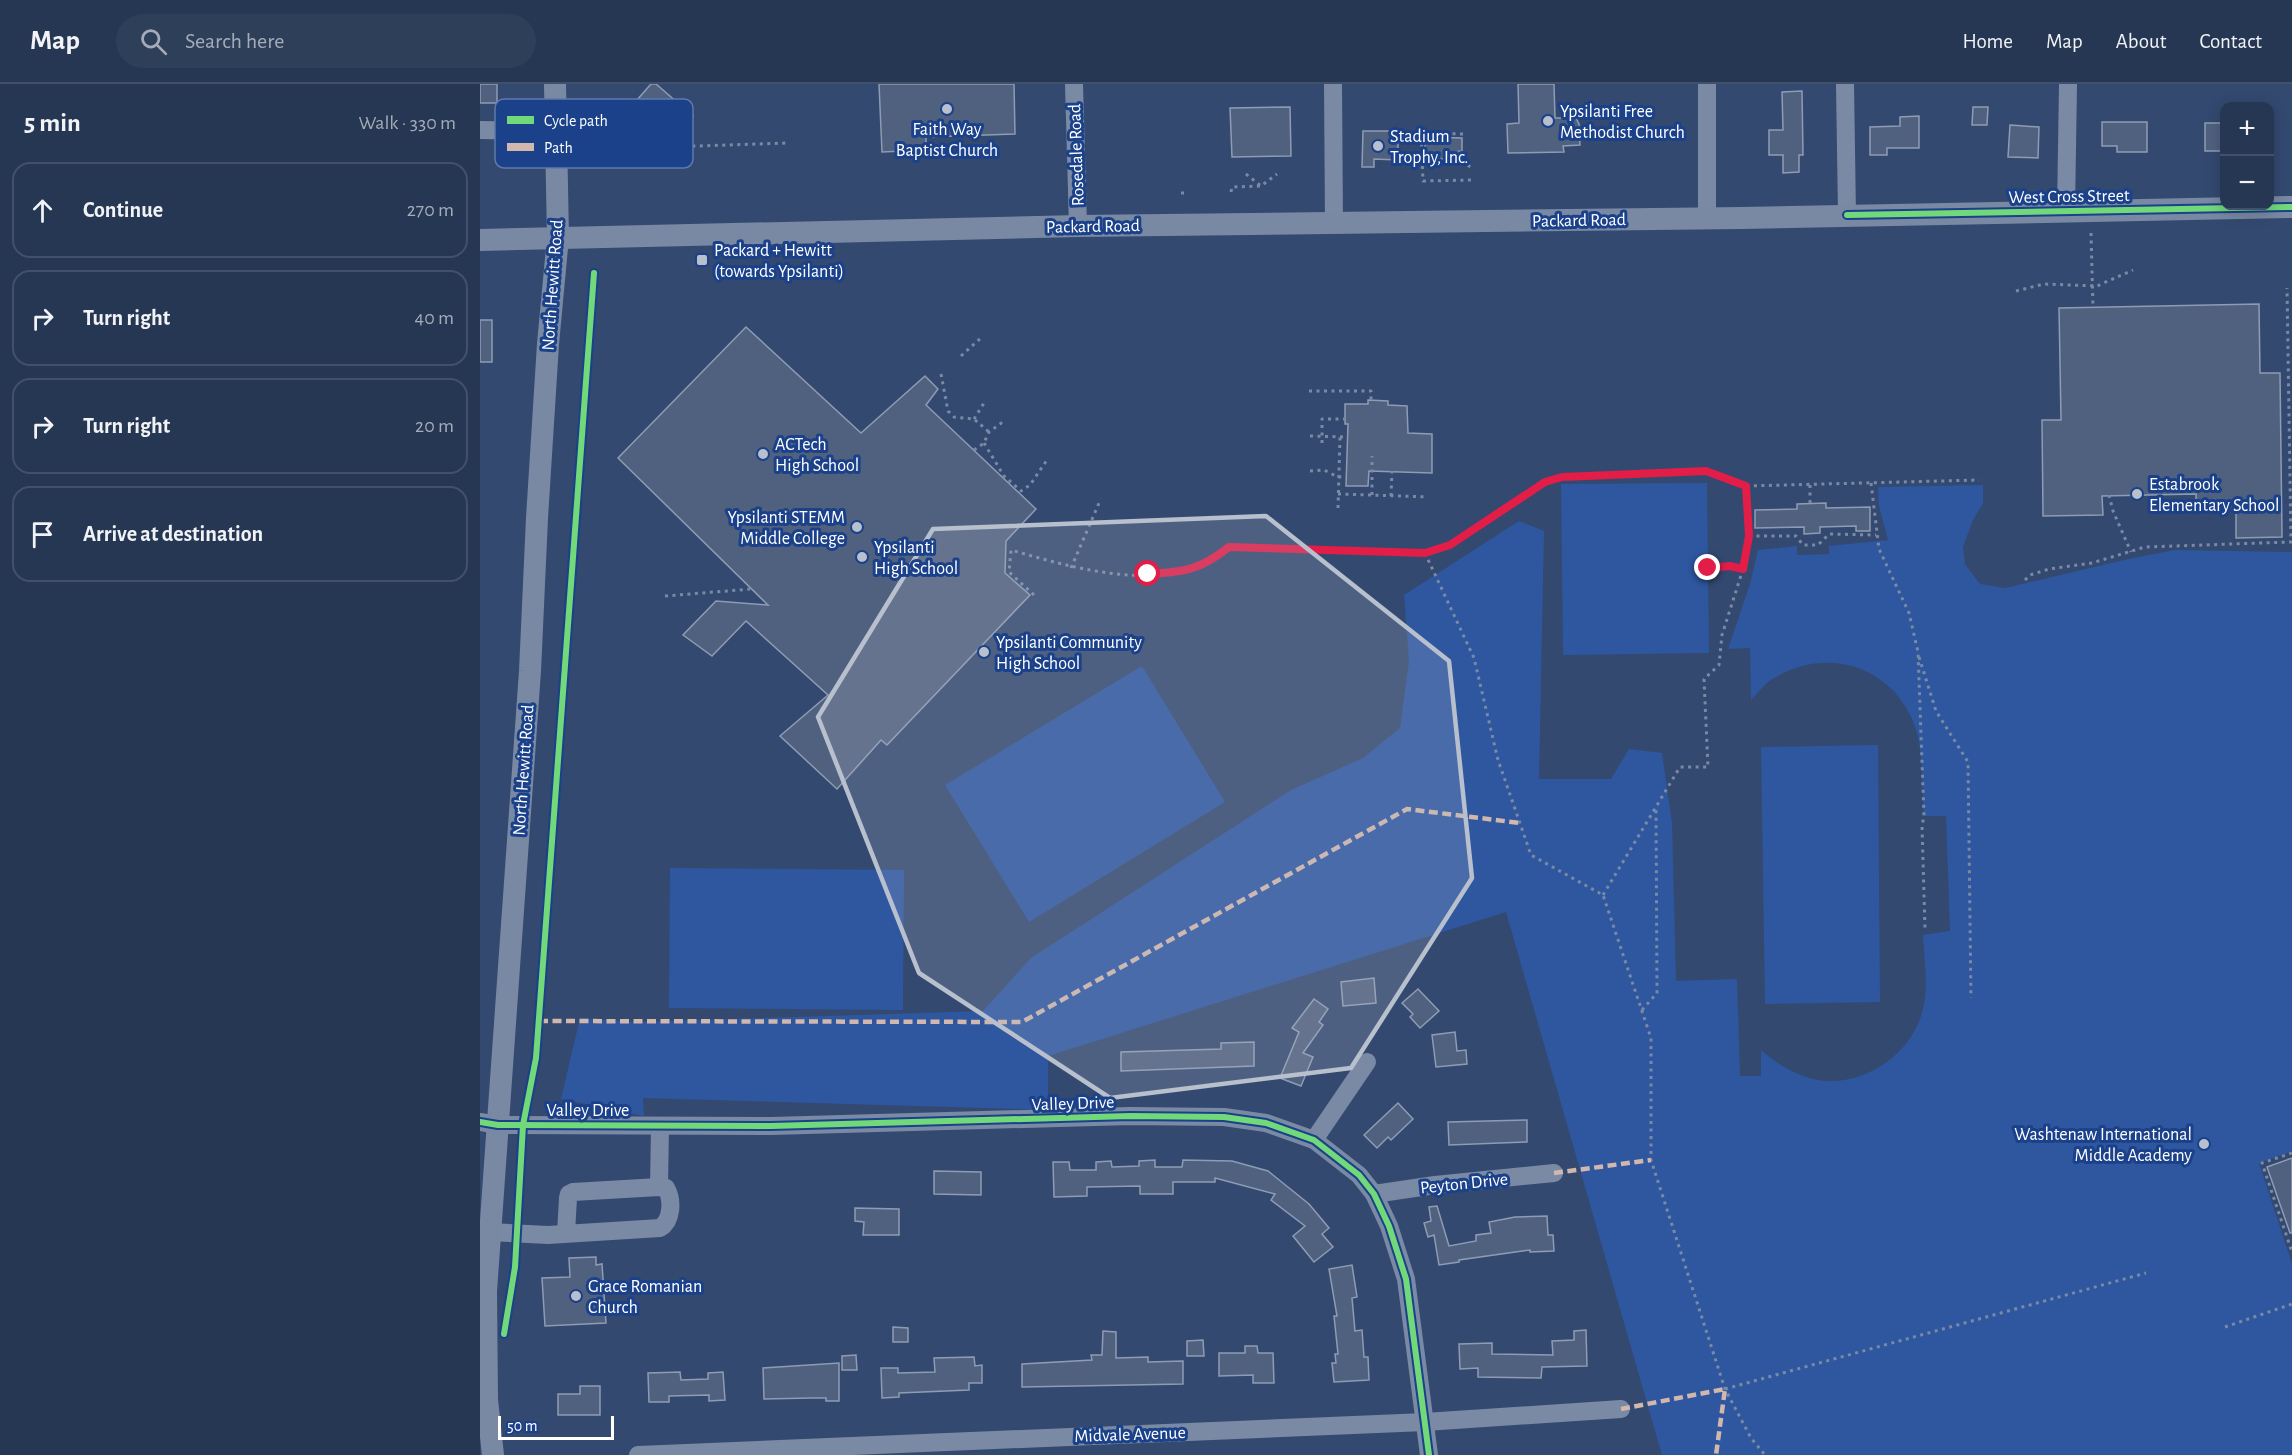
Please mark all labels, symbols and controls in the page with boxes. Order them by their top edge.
search box [116,14,536,68]
icon: search [137,25,170,58]
text: Map [30,27,80,55]
text: Search here [185,30,284,52]
text: Home [1962,31,2013,52]
text: Map [2046,31,2083,52]
text: About [2116,31,2166,52]
text: Contact [2199,31,2262,52]
legend [495,99,693,168]
marker: Faith Way Baptist Church [940,102,954,116]
map controls [2220,102,2274,210]
button: + [2220,102,2274,156]
place label: Ypsilanti Free Methodist Church [1560,103,1685,142]
street label: Rosedale Road [1066,104,1088,206]
text: 5 min [24,110,81,136]
text: Walk · 330 m [358,113,456,133]
text: Cycle path [544,113,608,130]
marker: Ypsilanti Free Methodist Church [1541,114,1555,128]
place label: Faith Way Baptist Church [896,121,998,160]
place label: Stadium Trophy, Inc. [1390,128,1468,167]
marker: Stadium Trophy, Inc. [1371,139,1385,153]
text: Path [544,140,573,156]
button: − [2220,156,2274,210]
street label: West Cross Street [2008,187,2130,207]
icon: ahead [26,194,59,227]
text: Continue [83,199,163,221]
text: 270 m [407,200,454,220]
street label: Packard Road [1532,211,1626,231]
street label: Packard Road [1046,217,1140,237]
street label: North Hewitt Road [539,219,567,351]
place label: Packard + Hewitt (towards Ypsilanti) [714,242,844,281]
marker: Packard + Hewitt (towards Ypsilanti) [695,253,709,267]
icon: right [26,302,59,335]
text: Turn right [83,307,170,329]
text: 40 m [415,308,454,328]
icon: right [26,410,59,443]
text: Turn right [83,415,170,437]
text: 20 m [415,416,454,436]
place label: ACTech High School [775,436,859,475]
marker: ACTech High School [756,447,770,461]
place label: Estabrook Elementary School [2149,476,2280,515]
marker: Estabrook Elementary School [2130,487,2144,501]
place label: Ypsilanti STEMM Middle College [727,509,845,548]
icon: arrive [26,518,59,551]
marker: Ypsilanti STEMM Middle College [850,520,864,534]
text: Arrive at destination [83,523,263,545]
place label: Ypsilanti High School [874,539,958,578]
marker: Ypsilanti High School [855,550,869,564]
route end [1694,554,1720,580]
route start [1134,560,1160,586]
place label: Ypsilanti Community High School [996,634,1142,673]
marker: Ypsilanti Community High School [977,645,991,659]
street label: North Hewitt Road [510,704,538,836]
street label: Valley Drive [1031,1094,1115,1114]
street label: Valley Drive [547,1102,629,1120]
place label: Washtenaw International Middle Academy [2014,1126,2192,1165]
marker: Washtenaw International Middle Academy [2197,1137,2211,1151]
street label: Peyton Drive [1419,1170,1509,1198]
place label: Grace Romanian Church [588,1278,702,1317]
marker: Grace Romanian Church [569,1289,583,1303]
scale bar [498,1413,614,1440]
text: 50 m [507,1418,538,1434]
street label: Midvale Avenue [1074,1424,1186,1446]

